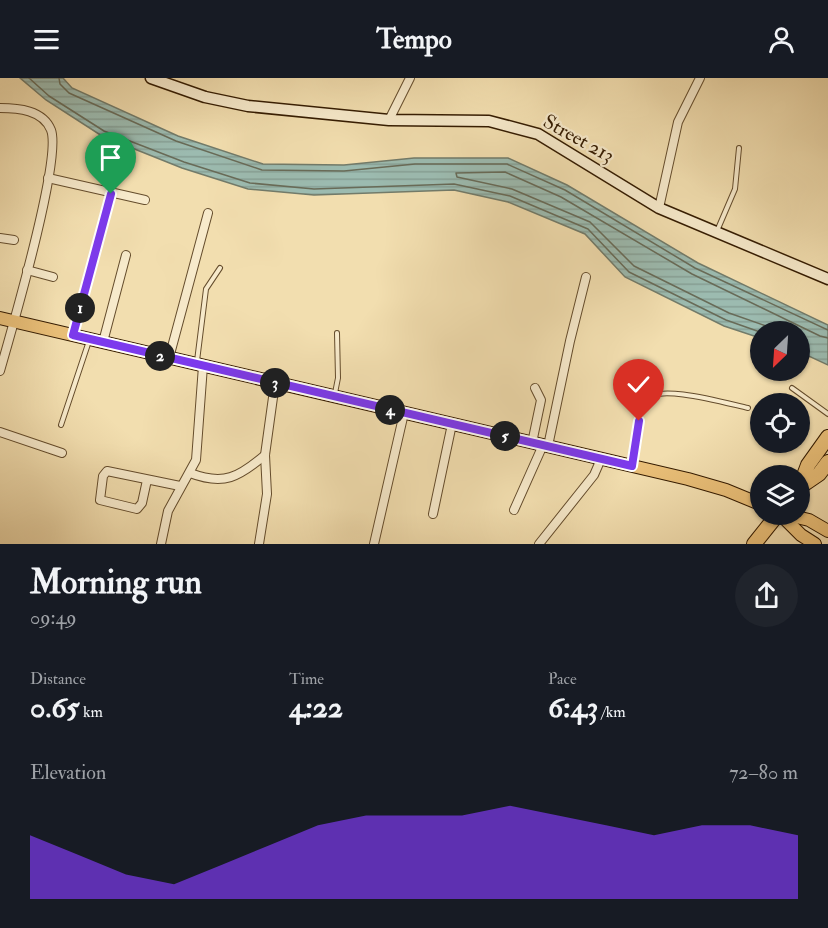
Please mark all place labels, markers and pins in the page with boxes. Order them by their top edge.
pin [85,132,136,194]
pin: 1 [65,293,95,323]
pin: 2 [145,341,175,371]
pin [613,359,664,421]
pin: 3 [260,368,290,398]
pin: 4 [375,395,405,425]
pin: 5 [490,421,520,451]

